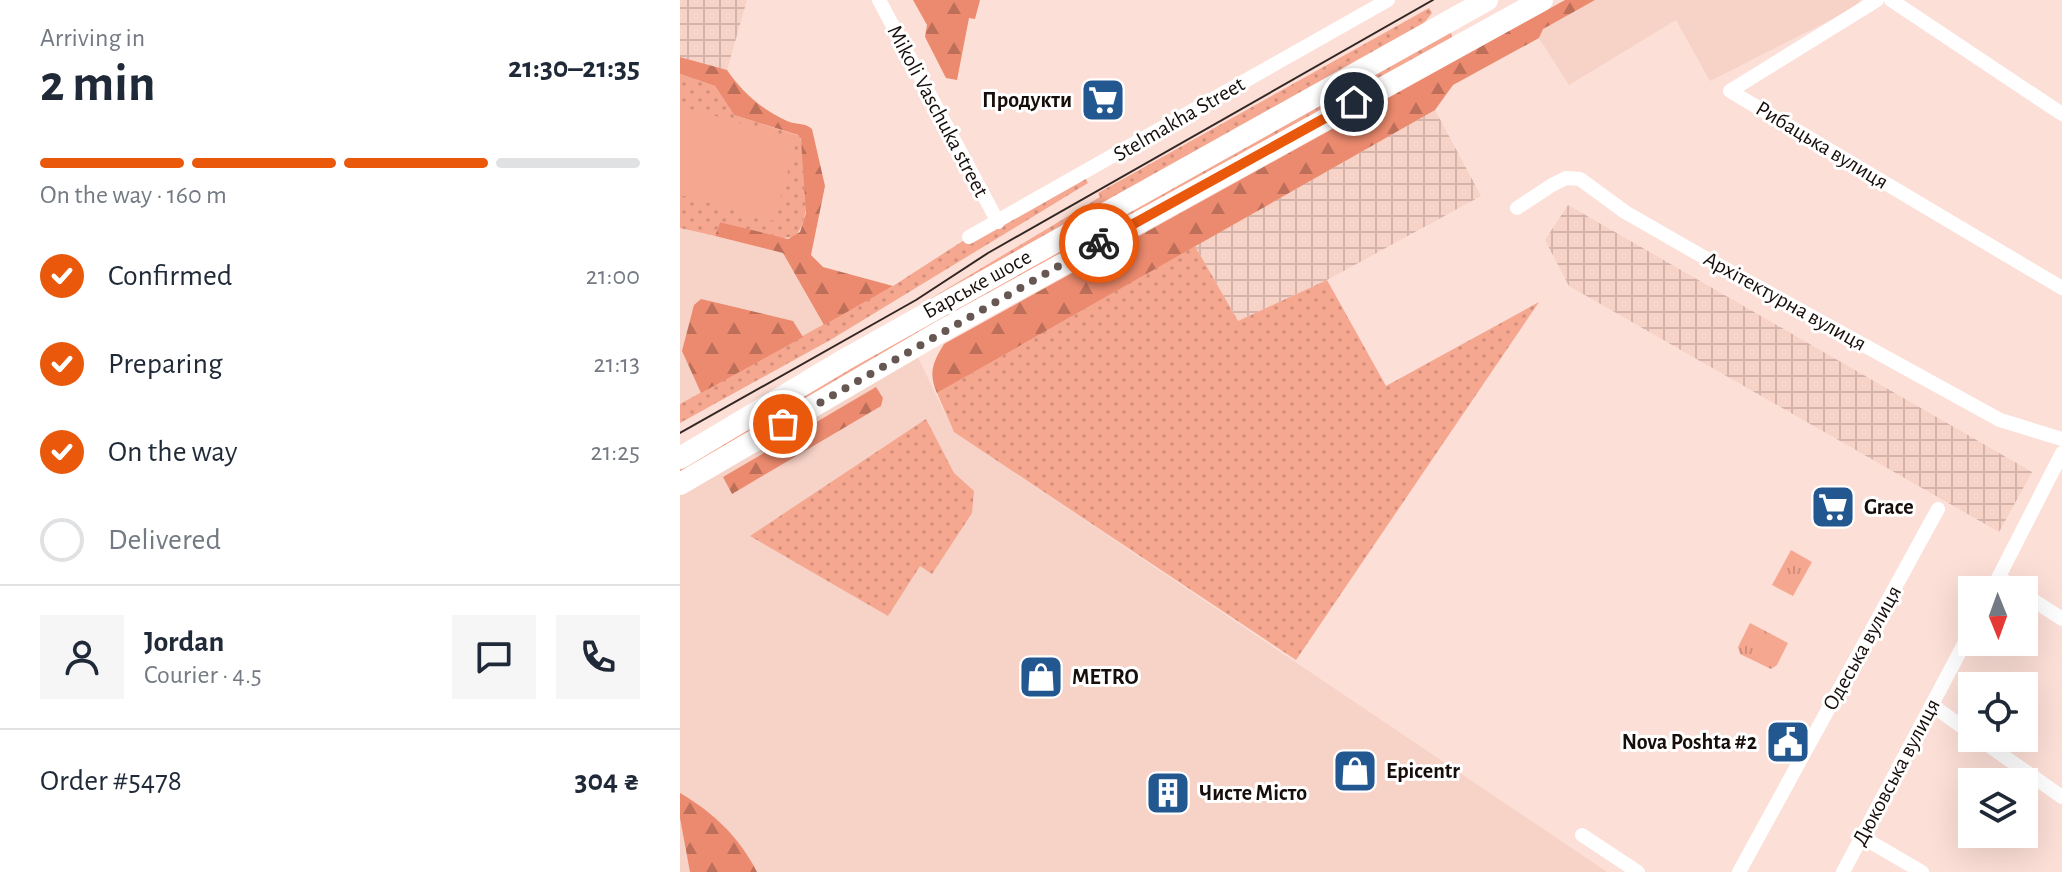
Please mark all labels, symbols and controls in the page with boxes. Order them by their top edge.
street label: Mikoli Vaschuka street [883,21,993,201]
text: Arriving in [40,25,145,51]
text: 21:30–21:35 [508,53,640,83]
text: 2 min [40,58,155,110]
pin [1320,68,1388,136]
street label: Stelmakha Street [1110,73,1248,165]
supermarket icon: Продукти [1079,76,1127,124]
icon: home [1332,80,1376,124]
place label: Продукти [982,89,1072,112]
street label: Рибацька вулиця [1752,97,1892,193]
text: On the way · 160 m [40,182,227,208]
courier [1059,203,1139,283]
icon: bike [1077,221,1121,265]
street label: Барське шосе [919,245,1035,323]
street label: Архітектурна вулиця [1700,247,1870,355]
icon: check [40,254,84,298]
text: Confirmed [108,261,232,291]
text: 21:00 [586,263,640,289]
icon: check [40,342,84,386]
text: Preparing [108,349,223,379]
text: 21:13 [594,351,640,377]
pin [749,390,817,458]
icon: bag [761,402,805,446]
icon: check [40,430,84,474]
text: On the way [108,437,237,467]
text: 21:25 [591,439,640,465]
supermarket icon: Grace [1809,483,1857,531]
place label: Grace [1864,496,1914,518]
text: Delivered [108,525,221,555]
north arrow [1958,576,2038,656]
map controls [1958,576,2038,848]
street label: Одеська вулиця [1819,582,1905,714]
button: person [40,615,124,699]
button: chat [452,615,536,699]
button: phone [556,615,640,699]
text: Jordan [144,627,224,657]
shop icon: METRO [1017,653,1065,701]
text: Courier · 4.5 [144,662,262,688]
place label: METRO [1072,666,1139,688]
button: locate [1958,672,2038,752]
street label: Дюковська вулиця [1848,695,1944,849]
public building icon: Nova Poshta #2 [1764,718,1812,766]
place label: Nova Poshta #2 [1622,731,1757,753]
shop icon: Epicentr [1331,747,1379,795]
place label: Epicentr [1386,760,1460,782]
text: Order #5478 [40,766,182,796]
text: 304 ₴ [575,766,640,796]
button: layers [1958,768,2038,848]
building icon: Чисте Місто [1144,769,1192,817]
place label: Чисте Місто [1199,782,1307,804]

